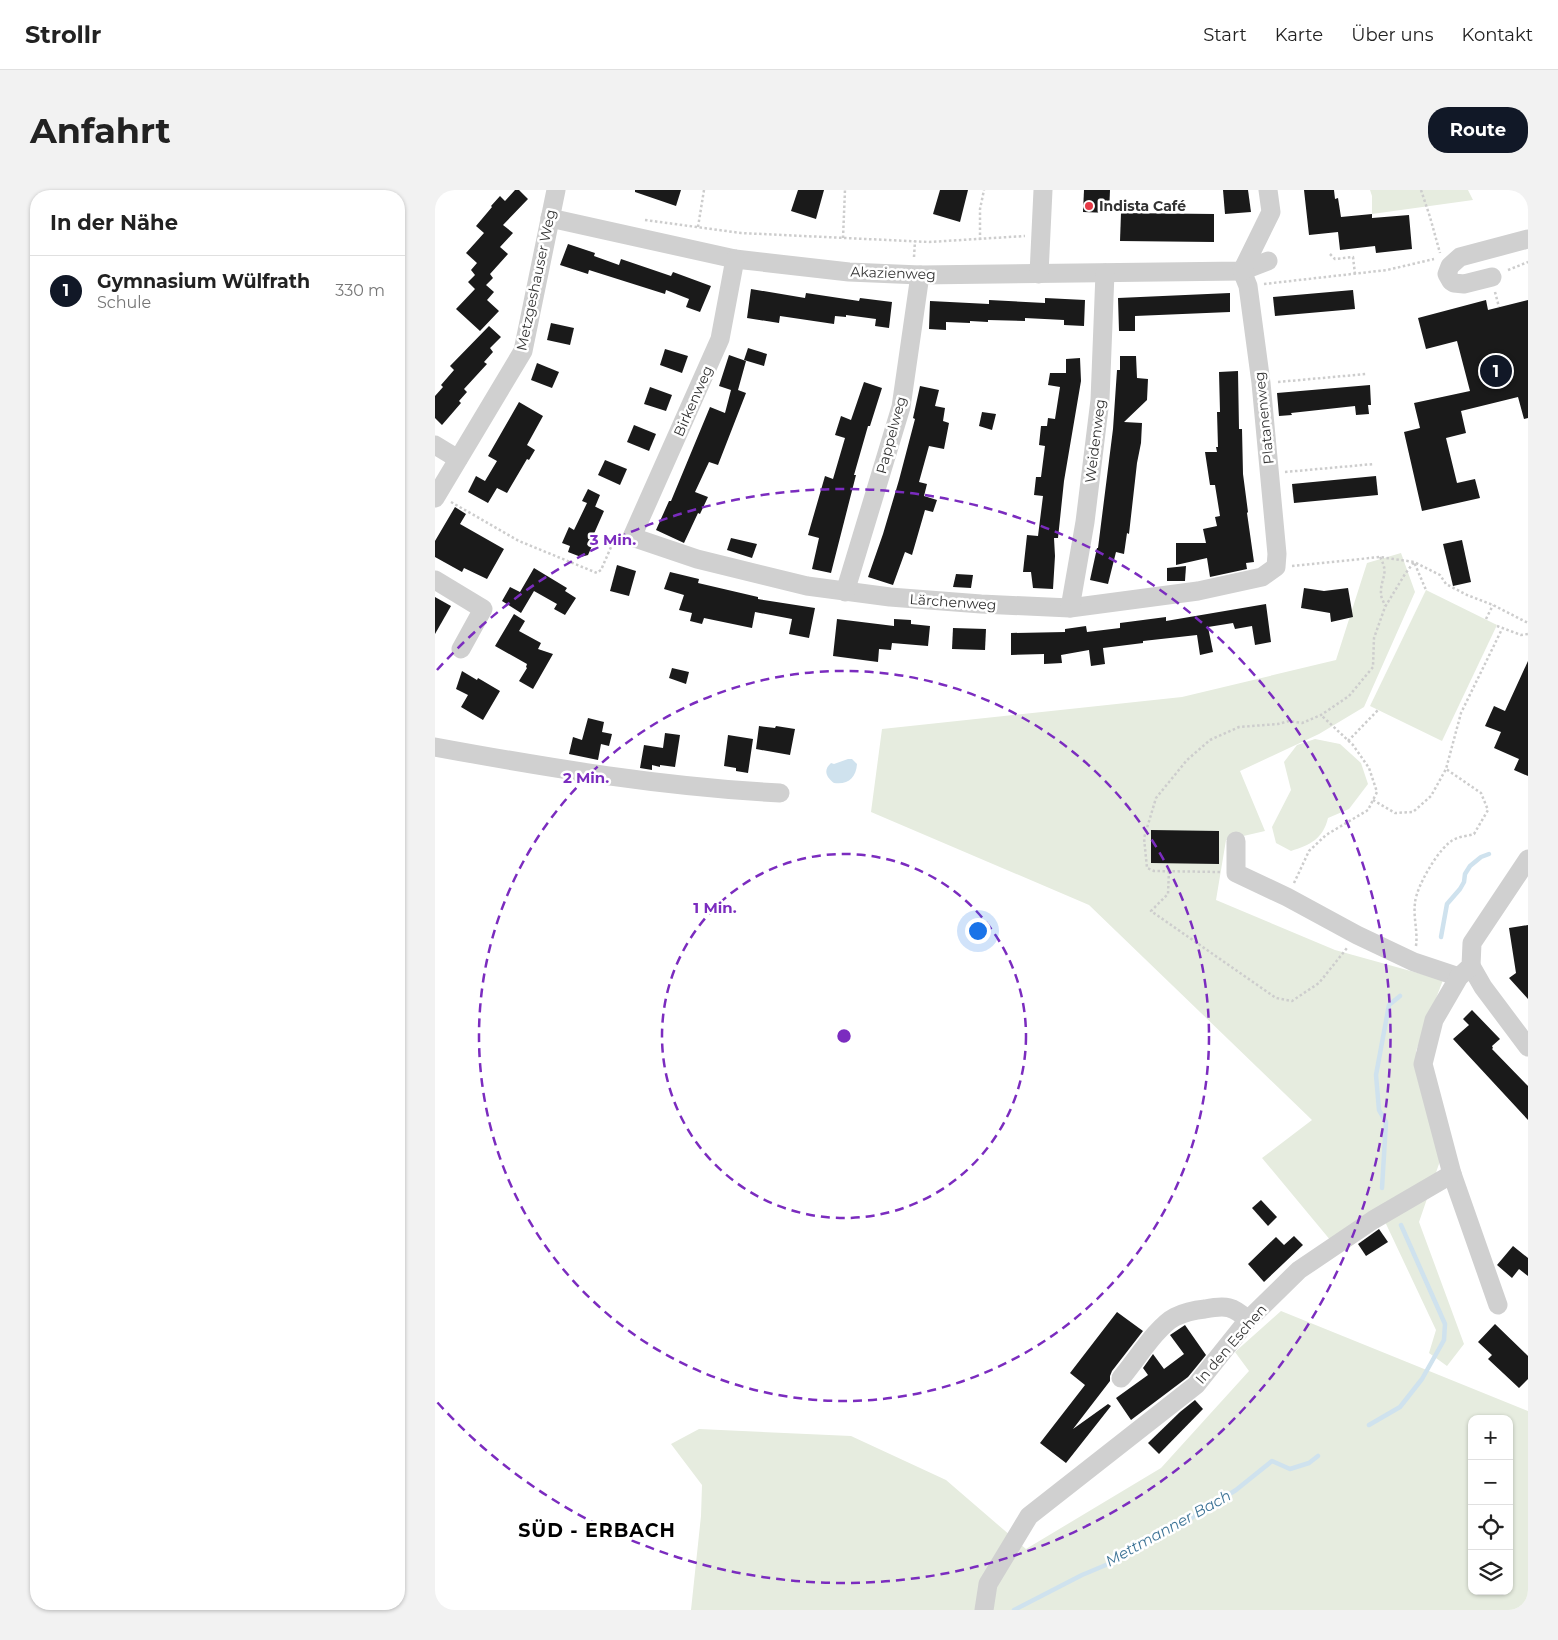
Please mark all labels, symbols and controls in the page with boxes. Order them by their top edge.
text: Strollr [25,20,101,49]
text: Start [1203,24,1247,46]
text: Karte [1275,24,1323,46]
text: Über uns [1351,24,1434,46]
text: Kontakt [1462,24,1533,46]
button: Route [1428,107,1528,153]
text: Anfahrt [30,109,171,152]
place label: Indista Café [1099,197,1186,215]
marker: Indista Café [1083,200,1095,212]
street label: Metzgeshauser Weg [512,208,560,352]
text: In der Nähe [50,210,178,235]
street label: Akazienweg [850,263,936,283]
text: Gymnasium Wülfrath [97,270,310,293]
text: 1 [63,281,69,300]
text: 330 m [335,281,385,300]
text: Schule [97,293,151,312]
pin: 1 [1480,352,1512,390]
street label: Birkenweg [669,363,717,439]
street label: Platanenweg [1250,371,1278,465]
street label: Pappelweg [872,394,910,476]
street label: Weidenweg [1081,398,1109,484]
text: 3 Min. [589,530,636,549]
street label: Lärchenweg [909,590,997,614]
text: 2 Min. [563,768,609,787]
text: 1 Min. [693,898,737,917]
your location [965,918,991,944]
centre of rings [835,1027,853,1045]
street label: In den Eschen [1192,1300,1270,1388]
map controls [1468,1415,1513,1595]
button: + [1468,1415,1513,1460]
button: − [1468,1460,1513,1505]
water label: Mettmanner Bach [1102,1486,1234,1570]
button: locate [1468,1505,1513,1550]
district label: SÜD - ERBACH [518,1519,676,1542]
button: layers [1468,1550,1513,1595]

